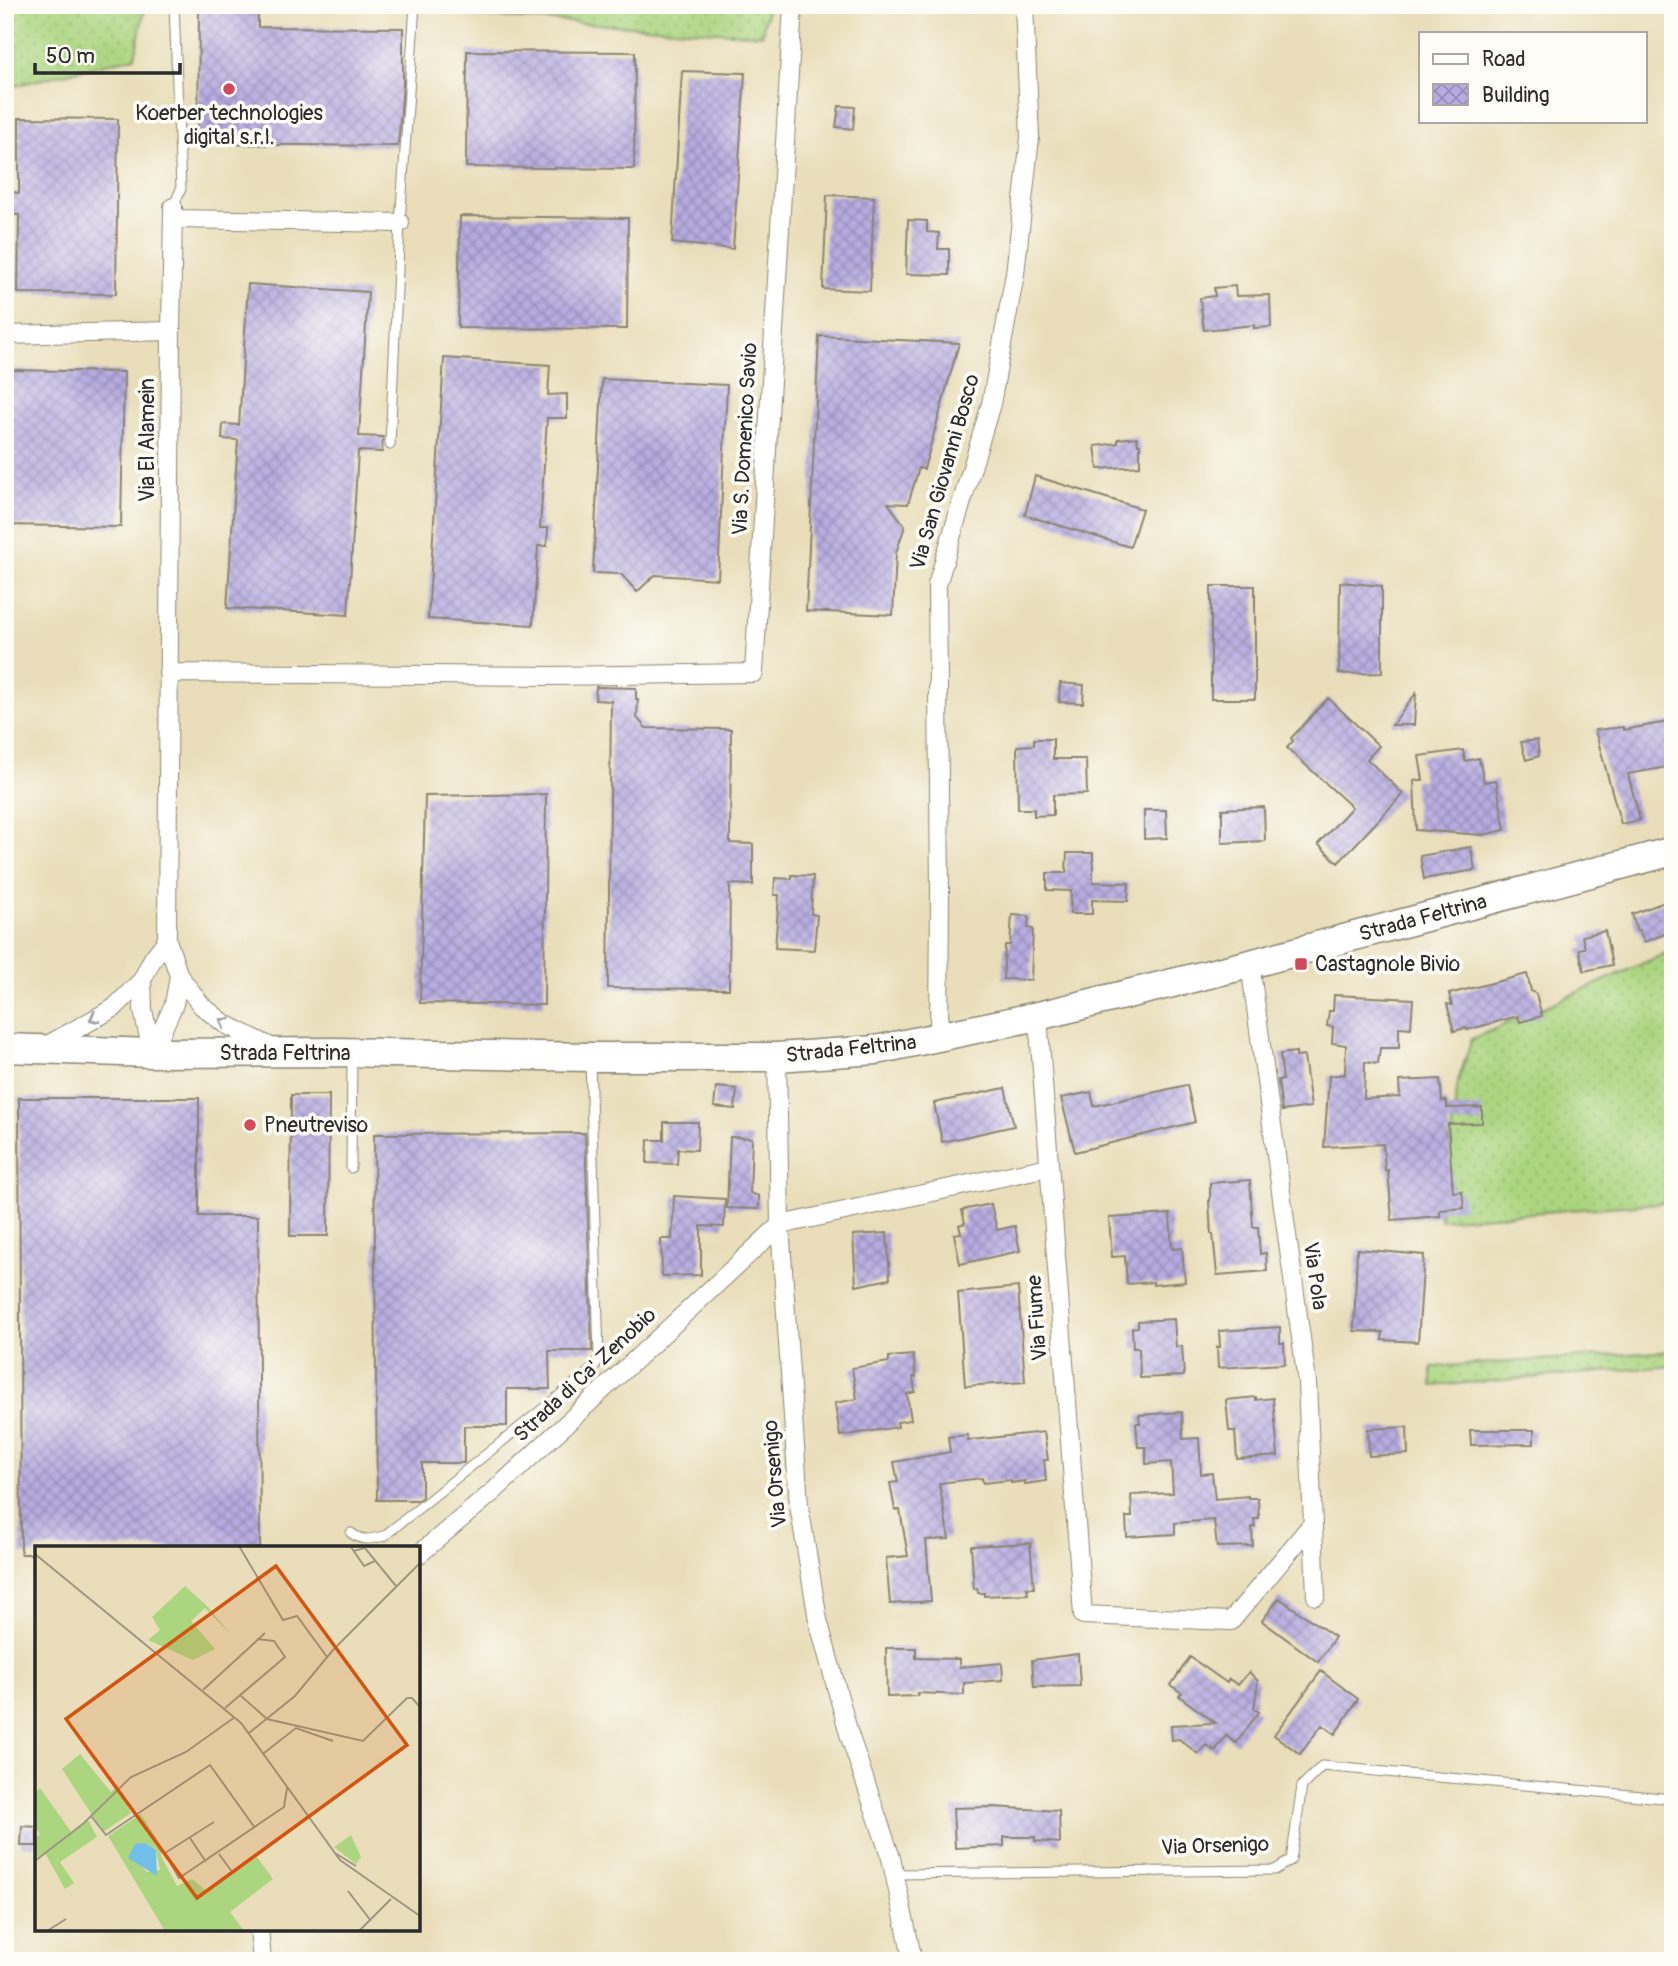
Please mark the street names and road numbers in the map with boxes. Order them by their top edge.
street label: Via S. Domenico Savio [726,342,764,536]
street label: Via San Giovanni Bosco [904,371,986,573]
street label: Via El Alamein [134,378,161,502]
street label: Strada Feltrina [1356,888,1490,948]
street label: Strada Feltrina [784,1029,918,1069]
street label: Strada Feltrina [219,1040,351,1067]
street label: Via Pola [1297,1240,1333,1312]
street label: Via Fiume [1020,1274,1053,1362]
street label: Strada di Ca' Zenobio [508,1302,662,1448]
street label: Via Orsenigo [757,1419,793,1529]
street label: Via Orsenigo [1160,1831,1270,1861]

